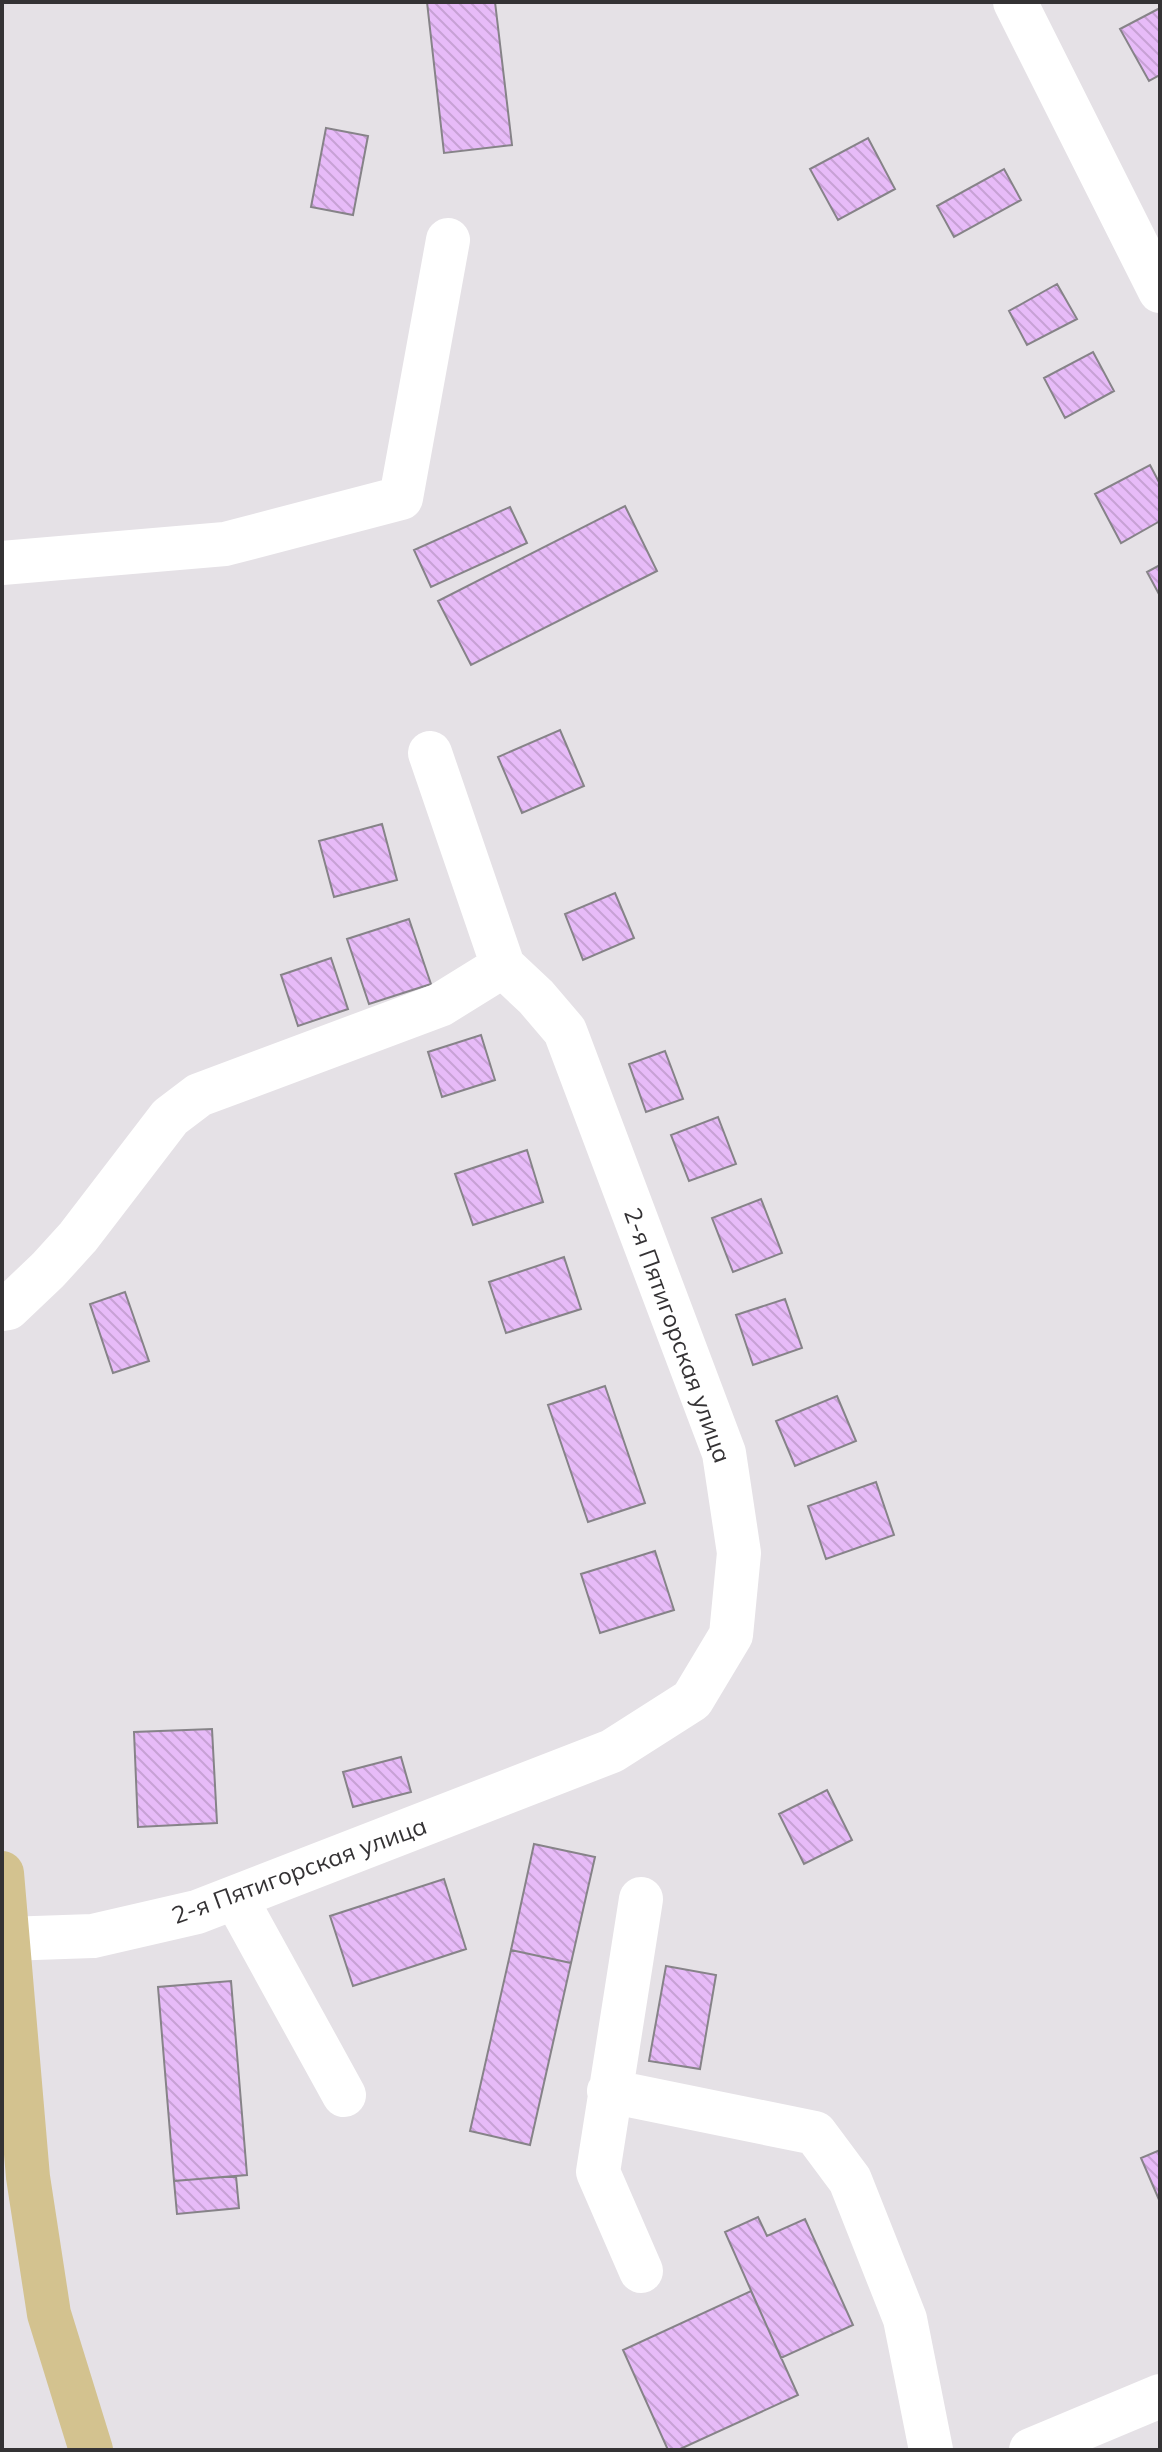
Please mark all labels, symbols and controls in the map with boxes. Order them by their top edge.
street label: 2-я Пятигорская улица [618,1203,738,1467]
street label: 2-я Пятигорская улица [167,1810,431,1930]

